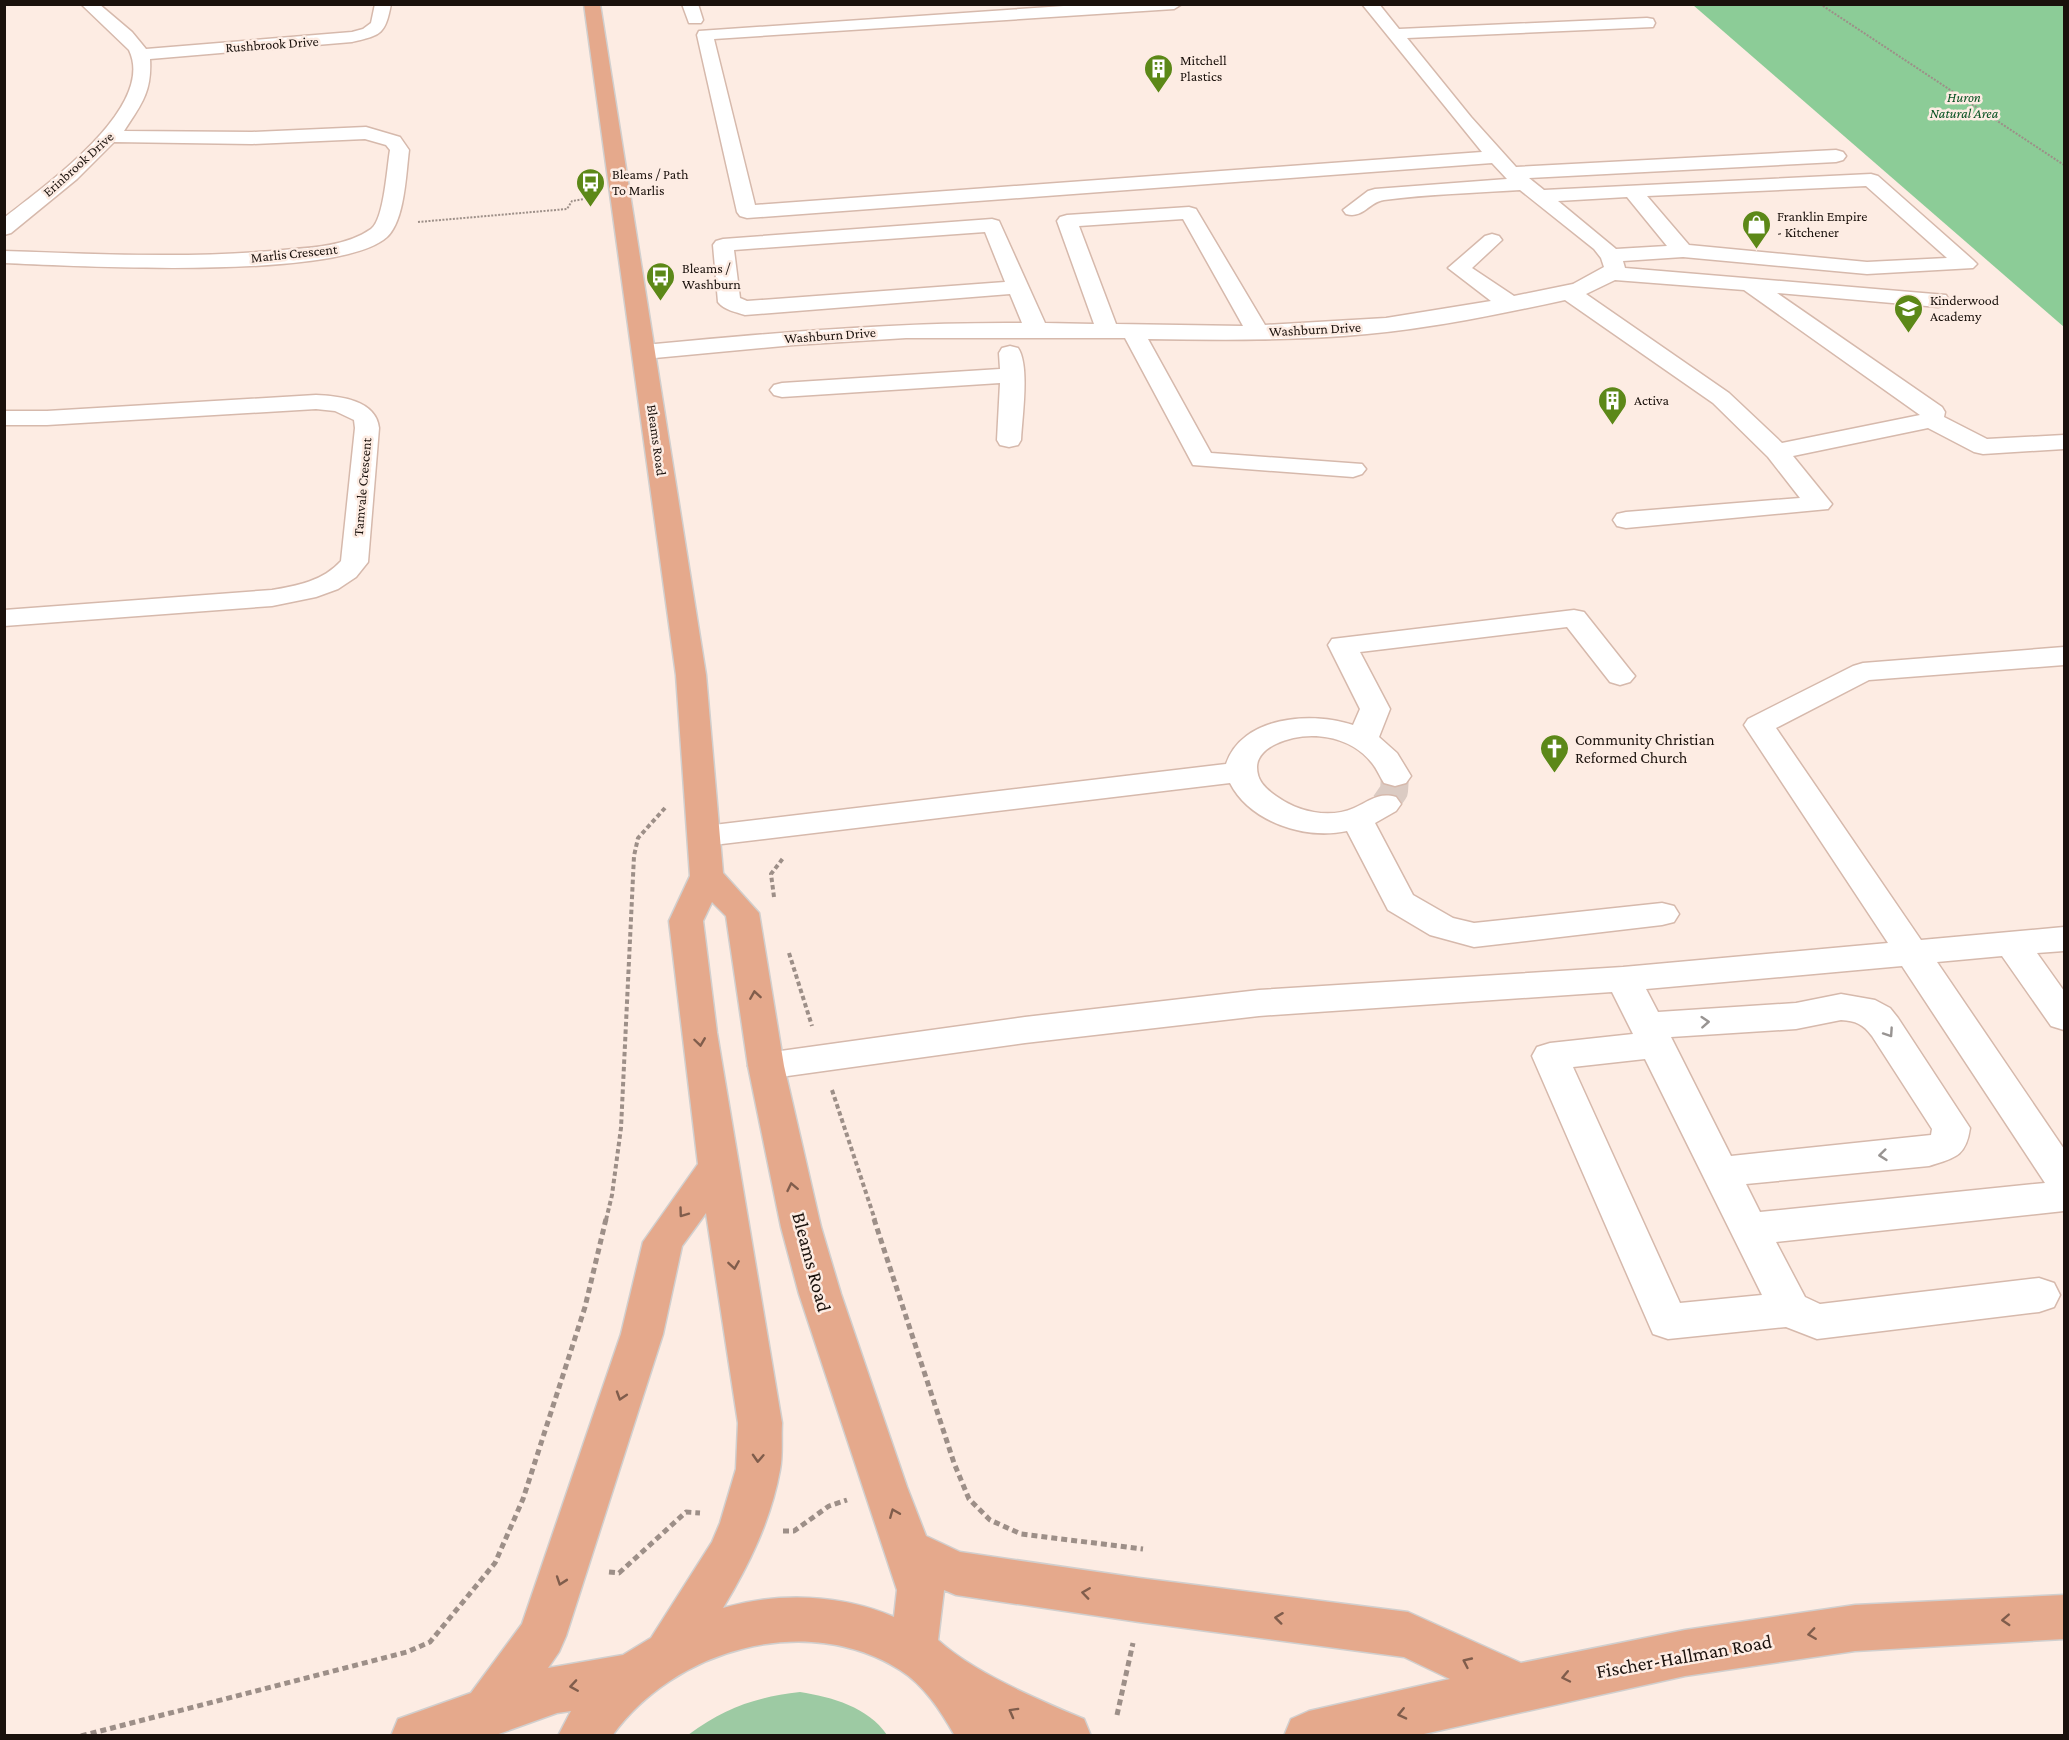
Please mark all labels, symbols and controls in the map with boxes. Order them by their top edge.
street label: Rushbrook Drive [225,33,319,55]
building icon: Mitchell Plastics [1143,52,1175,94]
place label: Mitchell Plastics [1180,52,1227,84]
park label: Huron Natural Area [1930,89,1999,121]
street label: Erinbrook Drive [39,128,117,200]
bus stop icon: Bleams / Path To Marlis [575,166,607,208]
place label: Bleams / Path To Marlis [612,166,689,198]
shop icon: Franklin Empire - Kitchener [1740,208,1772,250]
place label: Franklin Empire - Kitchener [1777,208,1867,240]
street label: Marlis Crescent [250,240,338,266]
bus stop icon: Bleams / Washburn [645,260,677,302]
place label: Bleams / Washburn [682,260,741,292]
school or university icon: Kinderwood Academy [1893,292,1925,334]
place label: Kinderwood Academy [1930,292,2000,324]
street label: Washburn Drive [1269,319,1361,339]
street label: Washburn Drive [784,324,876,346]
building icon: Activa [1597,384,1629,426]
place label: Activa [1634,392,1669,408]
street label: Bleams Road [644,403,670,477]
street label: Tamvale Crescent [350,437,374,537]
place label: Community Christian Reformed Church [1575,731,1715,766]
church icon: Community Christian Reformed Church [1538,732,1570,774]
one-way arrow [749,991,761,1000]
one-way arrow [1701,1016,1710,1029]
one-way arrow [1882,1027,1893,1038]
one-way arrow [693,1037,705,1046]
one-way arrow [1878,1148,1887,1161]
one-way arrow [787,1182,800,1192]
one-way arrow [680,1207,691,1218]
street label: Bleams Road [788,1210,836,1315]
one-way arrow [727,1259,740,1269]
one-way arrow [616,1390,629,1401]
one-way arrow [752,1453,765,1462]
one-way arrow [889,1508,901,1519]
one-way arrow [555,1575,568,1586]
one-way arrow [1081,1587,1090,1599]
one-way arrow [1275,1613,1284,1625]
one-way arrow [2002,1613,2011,1626]
one-way arrow [1807,1628,1816,1640]
street label: Fischer-Hallman Road [1594,1630,1774,1682]
one-way arrow [1462,1658,1473,1670]
one-way arrow [1562,1670,1572,1683]
one-way arrow [569,1679,579,1692]
one-way arrow [1397,1707,1407,1720]
one-way arrow [1008,1708,1019,1719]

